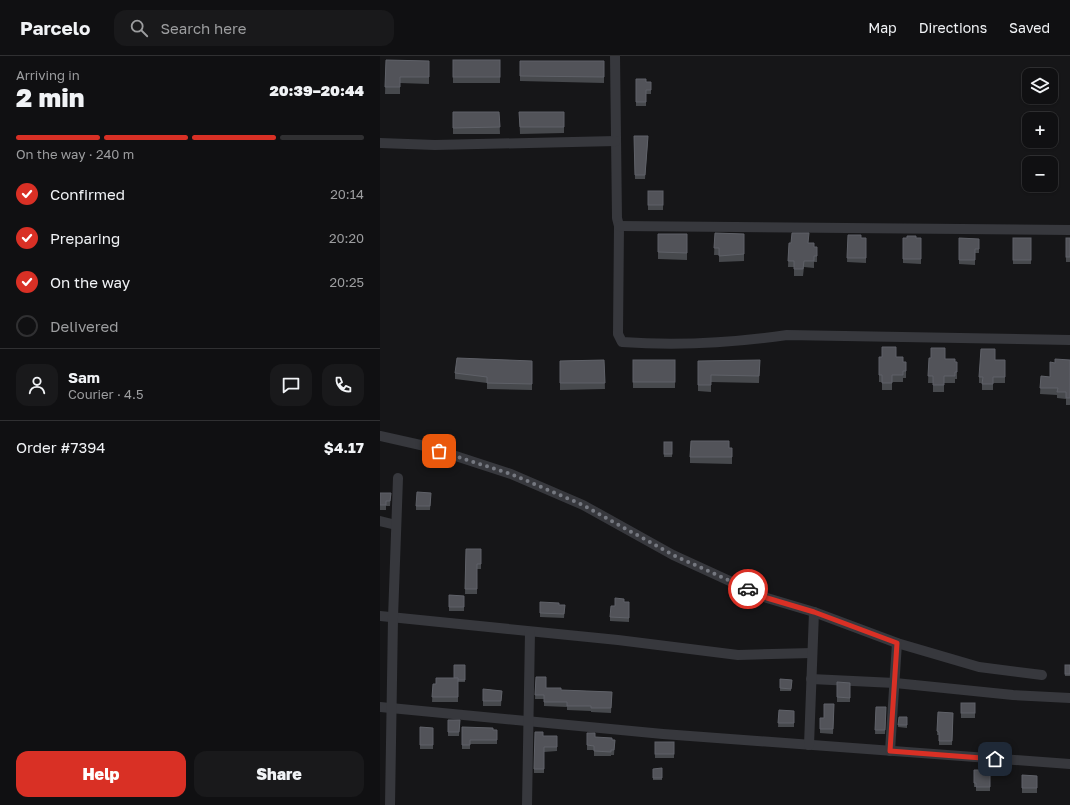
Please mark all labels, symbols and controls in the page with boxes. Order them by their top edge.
search box [114,10,394,46]
text: Parcelo [20,16,90,39]
icon: search [128,17,150,39]
text: Search here [160,19,246,37]
text: Map [868,19,897,36]
text: Directions [919,19,987,36]
text: Saved [1009,19,1050,36]
text: Arriving in [16,67,80,83]
map controls [1022,68,1058,192]
button: layers [1022,68,1058,104]
text: 20:39–20:44 [269,81,364,99]
text: 2 min [16,82,84,113]
button: + [1022,112,1058,148]
text: On the way · 240 m [16,146,134,162]
button: − [1022,156,1058,192]
icon: check [16,183,38,205]
text: Confirmed [50,185,125,203]
text: 20:14 [330,186,364,202]
icon: check [16,227,38,249]
text: Preparing [50,229,120,247]
text: 20:20 [329,230,364,246]
icon: check [16,271,38,293]
text: On the way [50,273,130,291]
text: 20:25 [329,274,364,290]
text: Delivered [50,317,118,335]
button: person [16,364,58,406]
button: chat [270,364,312,406]
button: phone [322,364,364,406]
text: Sam [68,368,100,386]
text: Courier · 4.5 [68,386,143,402]
pin [422,434,456,468]
text: Order #7394 [16,438,105,456]
text: $4.17 [324,438,364,456]
icon: bag [428,440,450,462]
courier [728,569,768,609]
icon: car [737,578,759,600]
pin [978,742,1012,776]
icon: home [984,748,1006,770]
button: Help [16,751,186,797]
button: Share [194,751,364,797]

